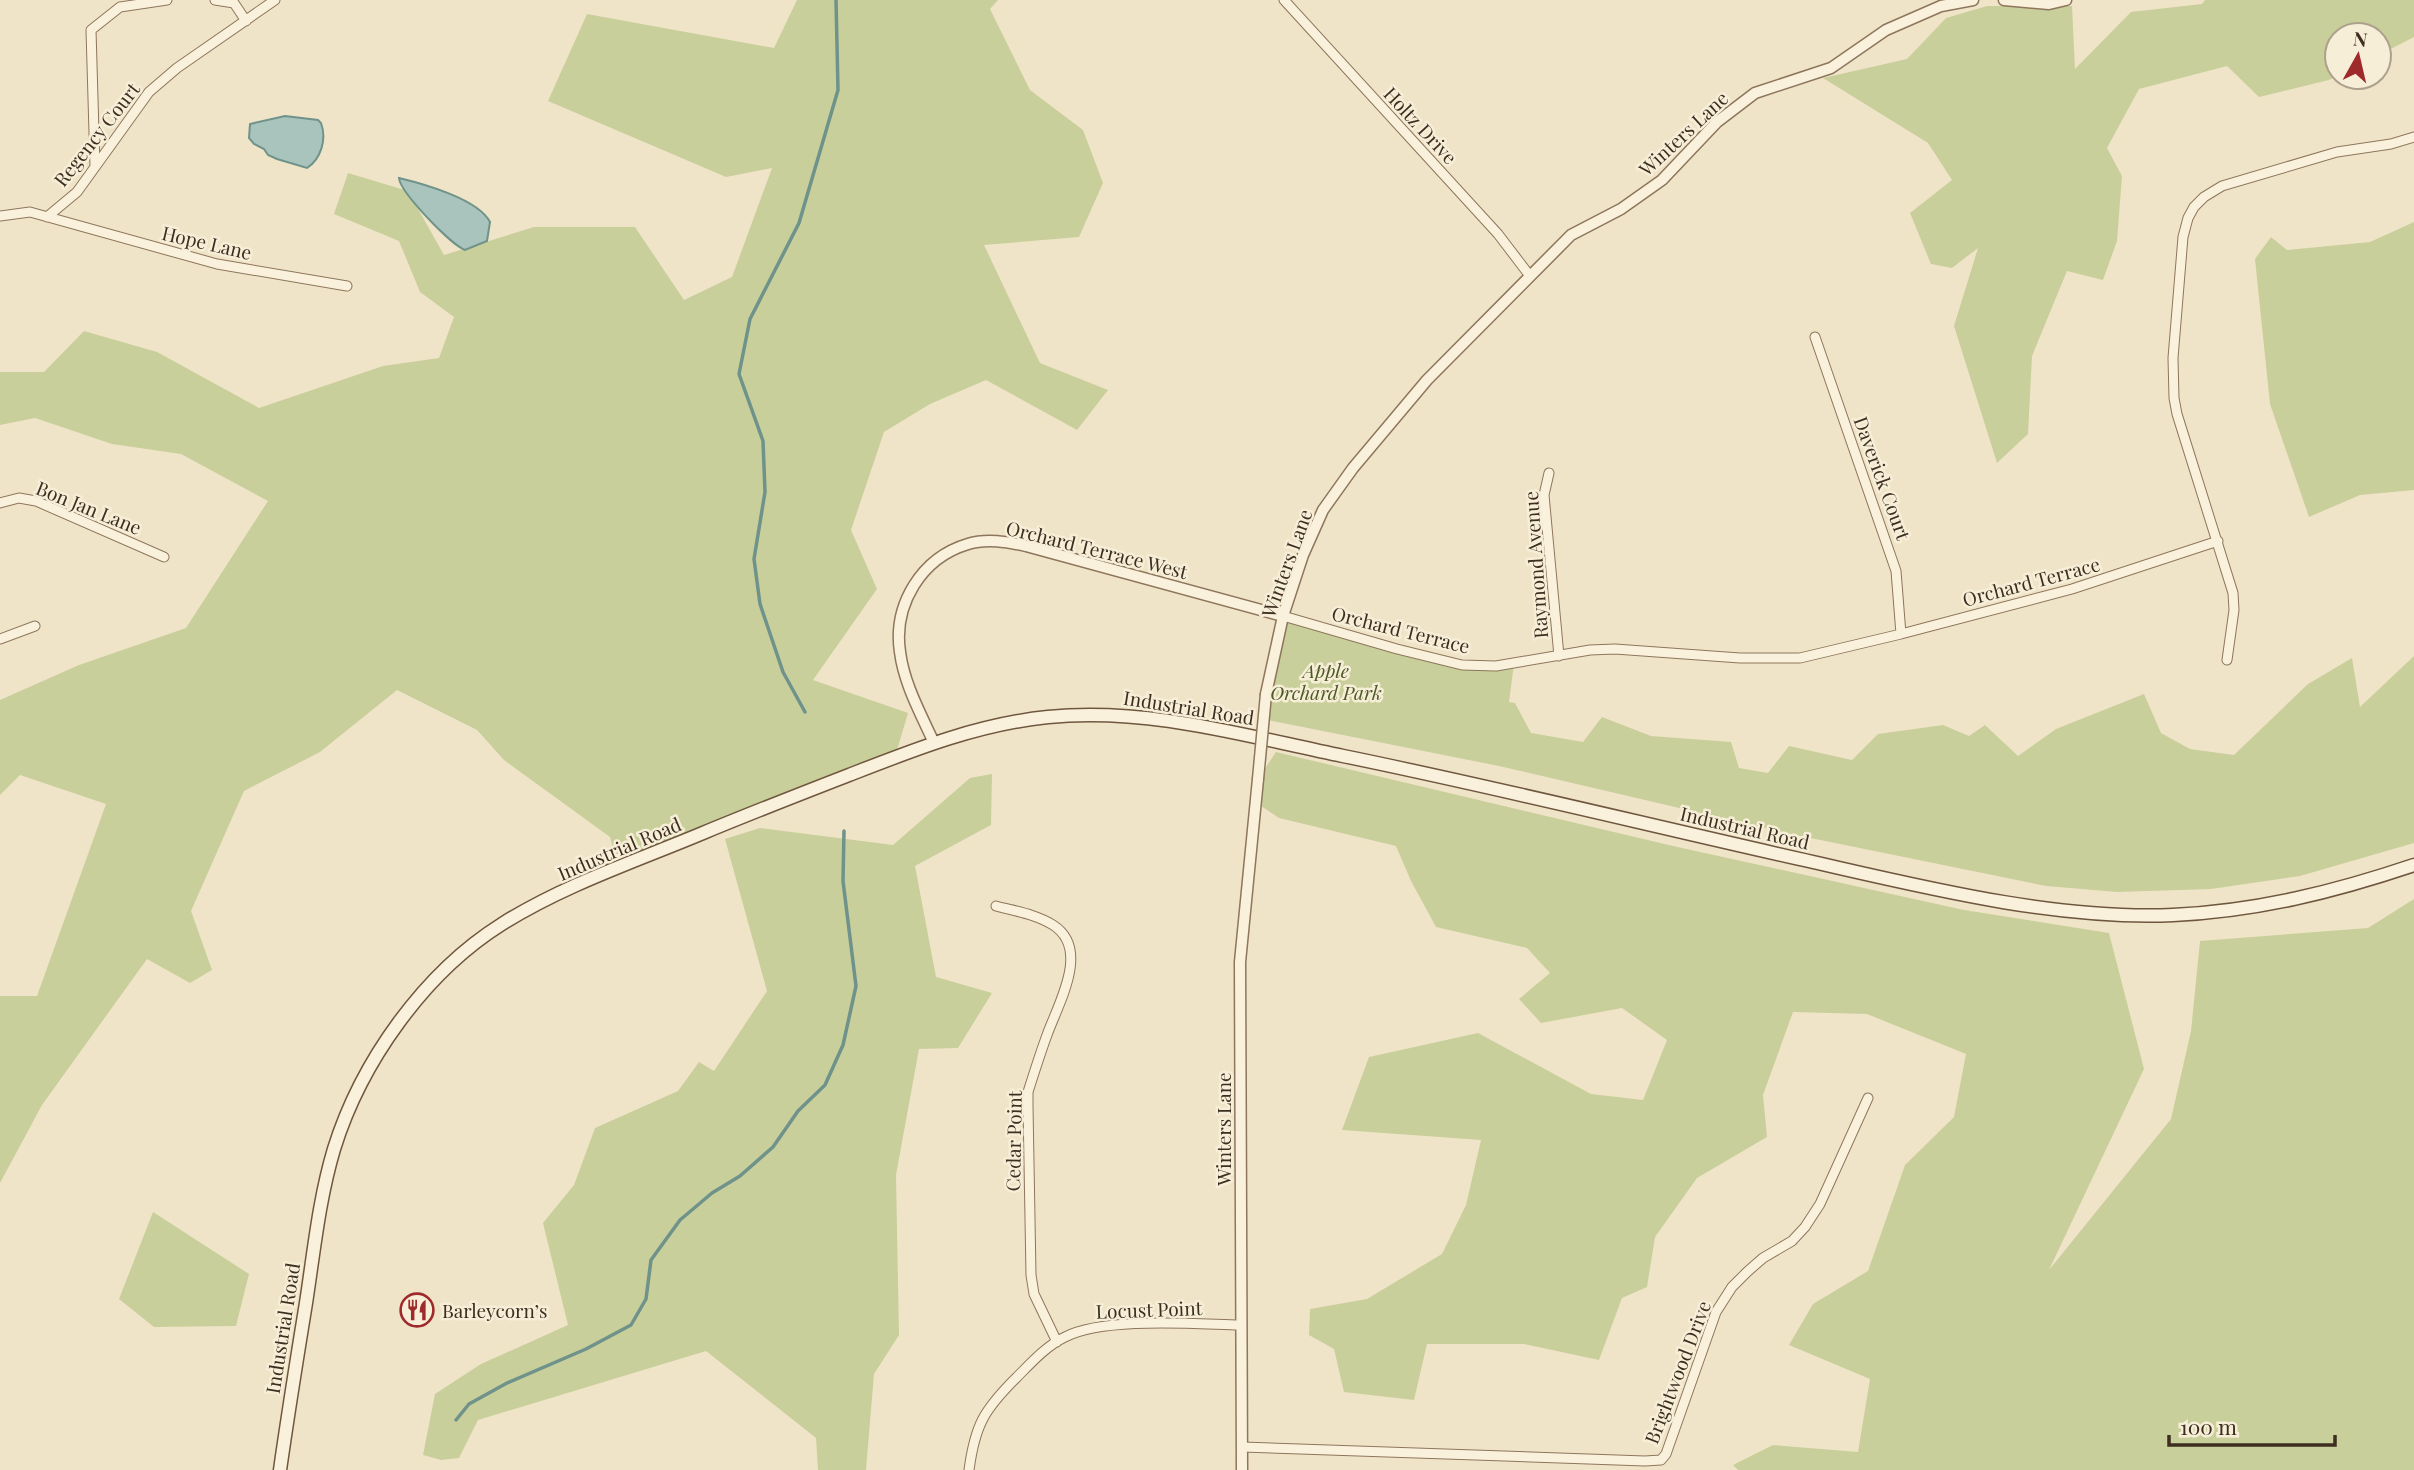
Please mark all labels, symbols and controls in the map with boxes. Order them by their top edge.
north arrow [2323,21,2393,91]
text: N [2352,24,2369,52]
street label: Regency Court [47,76,145,191]
street label: Holtz Drive [1379,81,1463,169]
street label: Winters Lane [1632,85,1733,182]
street label: Hope Lane [160,219,254,265]
street label: Daverick Court [1849,413,1917,544]
street label: Bon Jan Lane [33,474,145,540]
street label: Raymond Avenue [1517,490,1553,640]
street label: Winters Lane [1254,505,1318,622]
street label: Orchard Terrace West [1004,514,1191,584]
street label: Orchard Terrace [1959,550,2103,612]
street label: Orchard Terrace [1329,599,1473,659]
park label: Apple Orchard Park [1270,657,1382,705]
street label: Industrial Road [1122,684,1256,730]
street label: Industrial Road [1678,799,1812,855]
street label: Industrial Road [553,810,685,886]
street label: Winters Lane [1210,1072,1236,1187]
street label: Cedar Point [999,1090,1027,1192]
street label: Industrial Road [259,1261,305,1395]
restaurant icon: Barleycorn’s [398,1291,436,1329]
street label: Locust Point [1095,1294,1203,1324]
place label: Barleycorn’s [442,1297,547,1323]
street label: Brightwood Drive [1638,1297,1716,1447]
scale bar [2169,1404,2335,1448]
text: 100 m [2180,1412,2237,1440]

